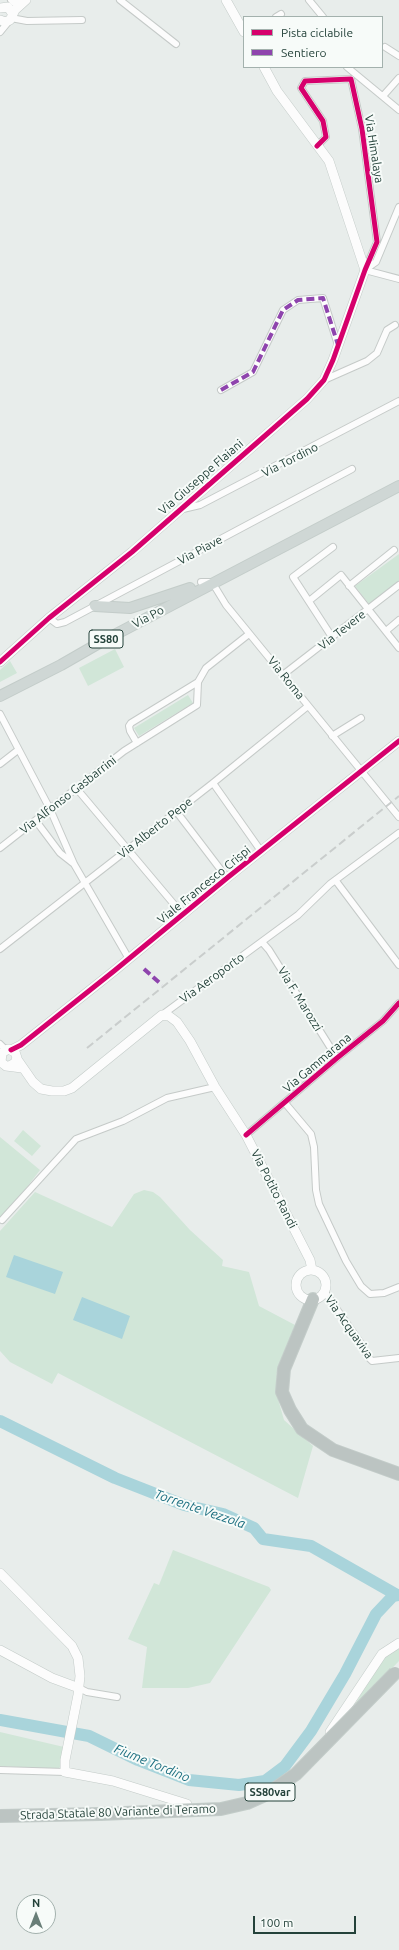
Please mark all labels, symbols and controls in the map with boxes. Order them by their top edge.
legend [243,16,383,68]
text: Pista ciclabile [281,26,353,39]
text: Sentiero [281,46,327,59]
street label: Via Himalaya [361,114,387,184]
street label: Via Giuseppe Flaiani [156,436,246,518]
street label: Via Tordino [259,440,321,480]
street label: Via Piave [175,532,225,568]
street label: Via Po [130,603,166,631]
street label: Via Tevere [315,607,369,653]
road number: SS80 [89,630,123,648]
street label: Via Roma [264,654,308,702]
street label: Via Alfonso Gasbarrini [17,753,119,837]
street label: Via Alberto Pepe [115,794,195,862]
street label: Viale Francesco Crispi [154,843,254,927]
street label: Via Aeroporto [177,950,247,1006]
street label: Via F. Marozzi [274,964,326,1034]
street label: Via Gammarana [280,1030,354,1096]
street label: Via Potito Randi [248,1147,300,1231]
street label: Via Acquaviva [322,1293,376,1361]
water label: Torrente Vezzola [153,1486,247,1532]
water label: Fiume Tordino [112,1741,192,1785]
road number: SS80var [245,1783,295,1801]
street label: Strada Statale 80 Variante di Teramo [20,1801,216,1823]
north arrow [16,1894,56,1934]
text: N [32,1897,40,1909]
scale bar [255,1908,358,1934]
text: 100 m [260,1916,293,1929]

